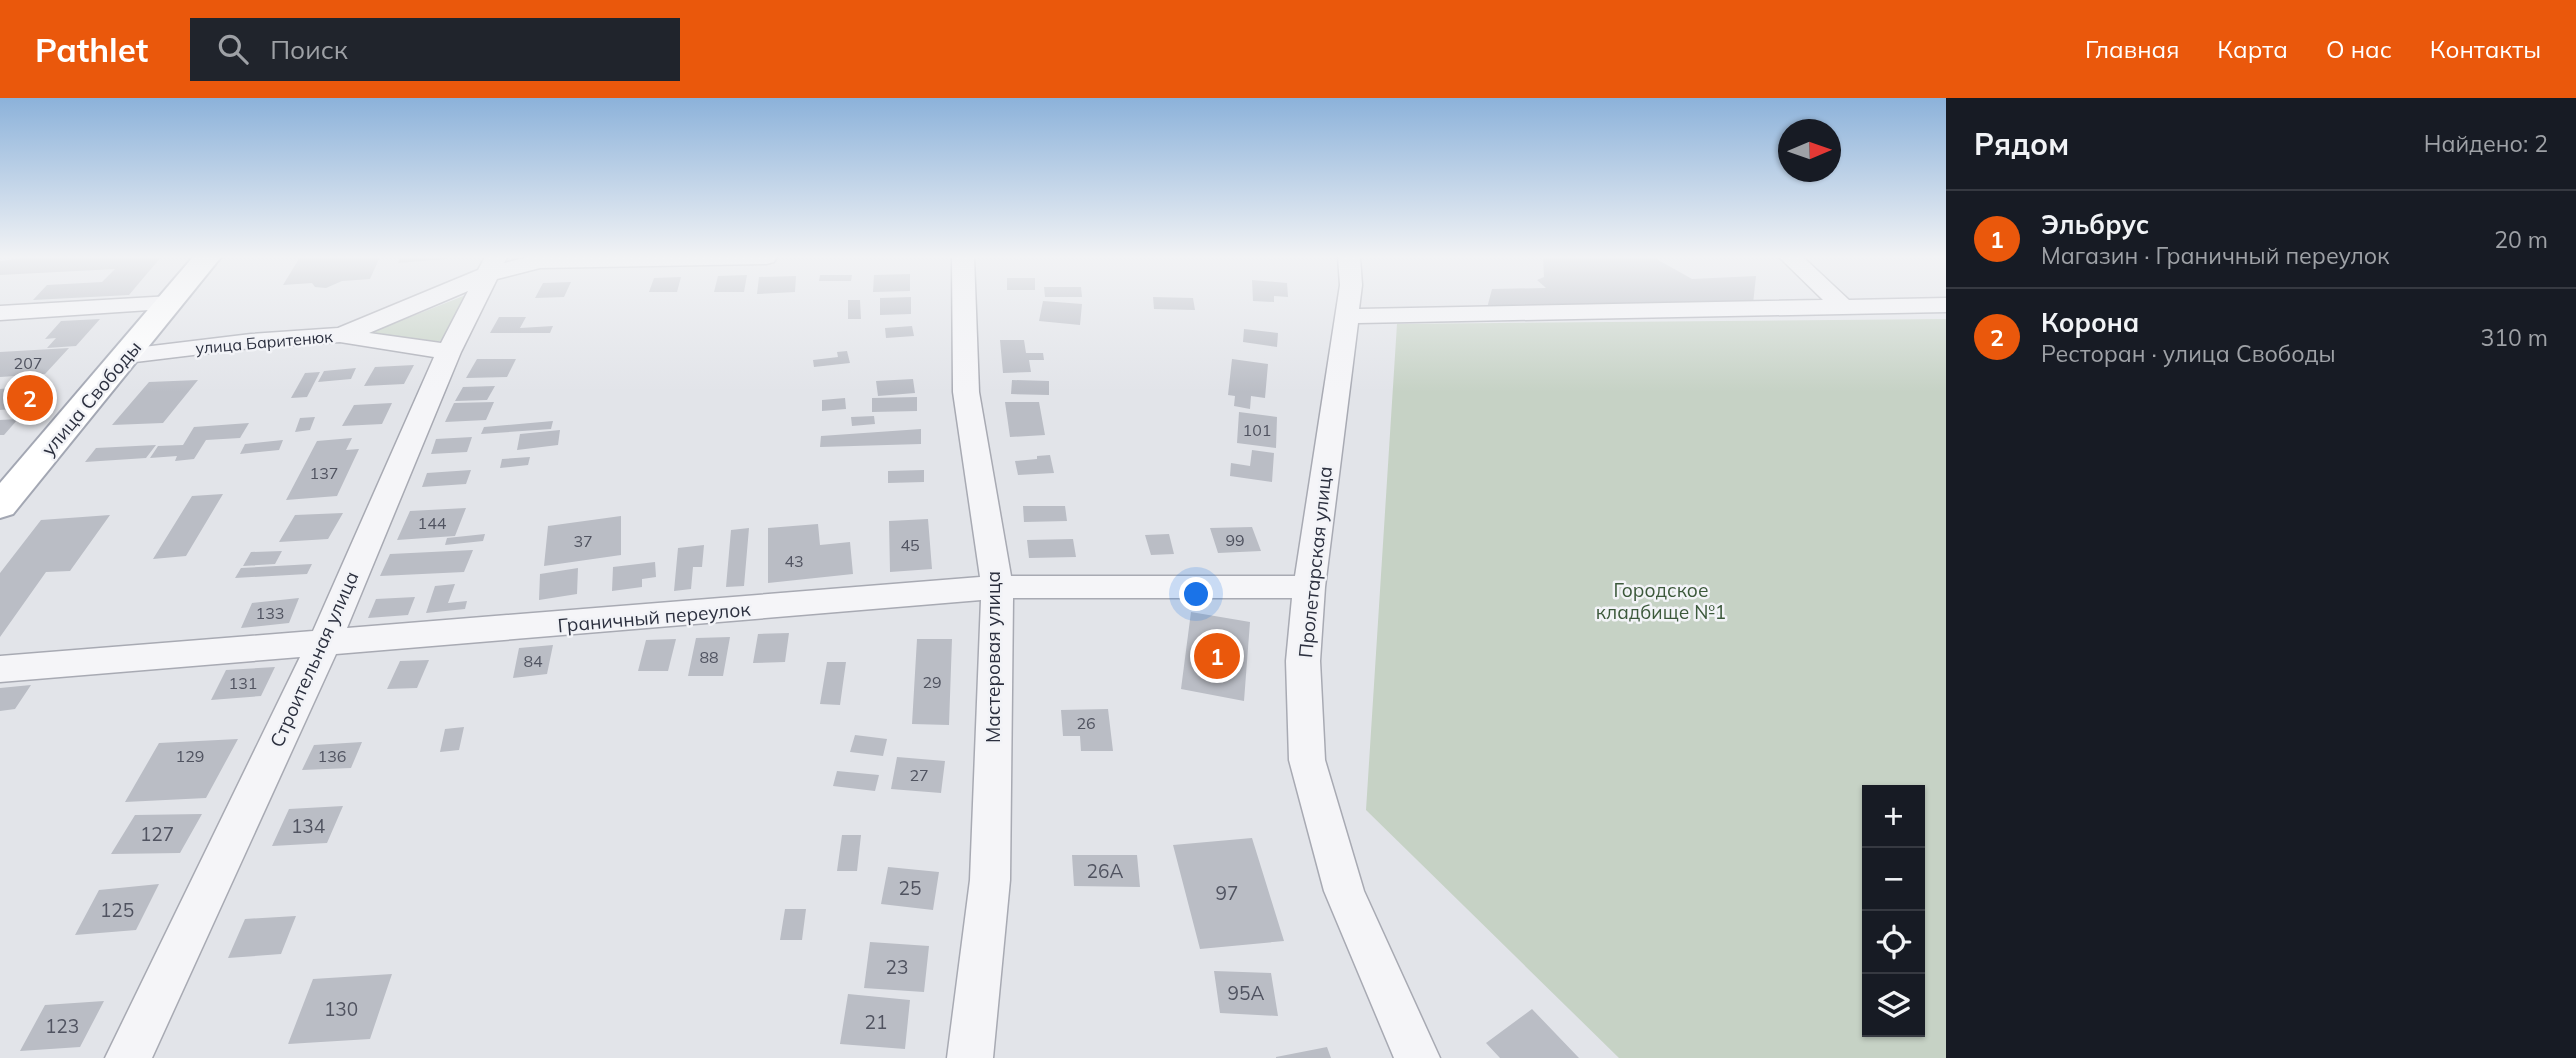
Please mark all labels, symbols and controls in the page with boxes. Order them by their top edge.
search box [190,18,680,81]
text: Pathlet [35,29,148,70]
icon: search [214,30,252,68]
text: Поиск [270,33,348,66]
text: Главная [2085,34,2179,64]
text: Карта [2217,34,2288,64]
text: О нас [2326,34,2392,64]
text: Контакты [2430,34,2541,64]
north arrow [1778,119,1841,182]
text: Рядом [1974,125,2069,163]
text: Найдено: 2 [2424,129,2548,158]
text: Эльбрус [2041,208,2149,241]
text: 1 [1990,225,2004,254]
text: 20 m [2494,225,2548,254]
text: Магазин · Граничный переулок [2041,241,2389,270]
text: Корона [2041,306,2139,339]
text: 2 [1990,323,2004,352]
text: 310 m [2480,323,2548,352]
street label: улица Баритенюк [195,326,334,358]
street label: улица Свободы [36,336,146,460]
text: Ресторан · улица Свободы [2041,339,2336,368]
house number: 207 [14,353,42,373]
pin: 2 [7,372,53,424]
house number: 101 [1243,420,1271,440]
house number: 137 [310,463,338,483]
street label: Пролетарская улица [1293,465,1337,659]
house number: 144 [418,513,447,533]
house number: 99 [1225,530,1245,550]
house number: 37 [573,531,593,551]
house number: 45 [900,535,920,555]
house number: 43 [784,551,804,571]
street label: Строительная улица [264,567,364,751]
street label: Мастеровая улица [981,571,1005,743]
your location [1179,577,1213,611]
park label: Городское кладбище №1 [1596,578,1726,624]
street label: Граничный переулок [557,597,752,637]
house number: 133 [256,603,284,623]
pin: 1 [1194,630,1240,682]
house number: 88 [699,647,719,667]
house number: 84 [523,651,543,671]
house number: 29 [922,672,942,692]
house number: 131 [229,673,257,693]
house number: 26 [1076,713,1096,733]
house number: 129 [176,746,204,766]
house number: 136 [318,746,346,766]
house number: 27 [909,765,929,785]
map controls [1862,785,1925,1037]
button: + [1862,785,1925,848]
house number: 134 [291,814,325,838]
house number: 127 [140,822,174,846]
button: − [1862,848,1925,911]
house number: 26А [1087,859,1123,883]
house number: 25 [899,876,921,900]
house number: 97 [1216,881,1238,905]
house number: 125 [100,898,134,922]
button: locate [1862,911,1925,974]
house number: 23 [886,955,908,979]
button: layers [1862,974,1925,1037]
house number: 95А [1228,981,1264,1005]
house number: 130 [324,997,358,1021]
house number: 21 [865,1010,887,1034]
house number: 123 [45,1014,79,1038]

